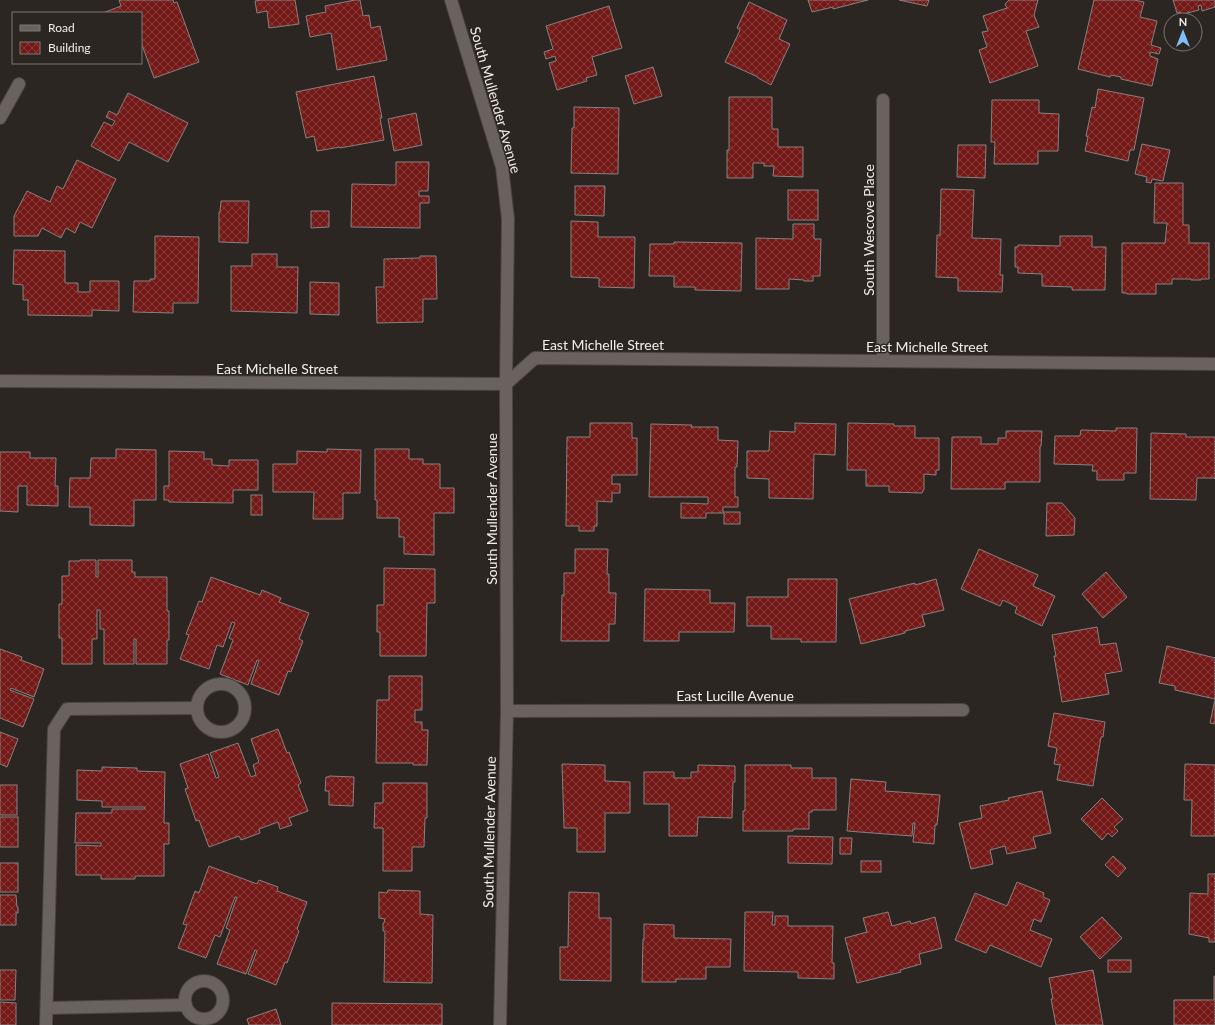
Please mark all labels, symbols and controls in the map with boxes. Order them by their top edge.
legend [12,12,142,64]
north arrow [1163,12,1203,52]
text: N [1179,15,1187,28]
text: Road [48,20,75,35]
street label: South Mullender Avenue [467,25,525,175]
text: Building [48,40,91,55]
street label: South Wescove Place [860,164,877,296]
street label: East Michelle Street [542,336,664,353]
street label: East Michelle Street [866,338,988,355]
street label: East Michelle Street [216,360,338,377]
street label: South Mullender Avenue [483,433,500,585]
street label: East Lucille Avenue [676,687,794,704]
street label: South Mullender Avenue [479,756,499,908]

